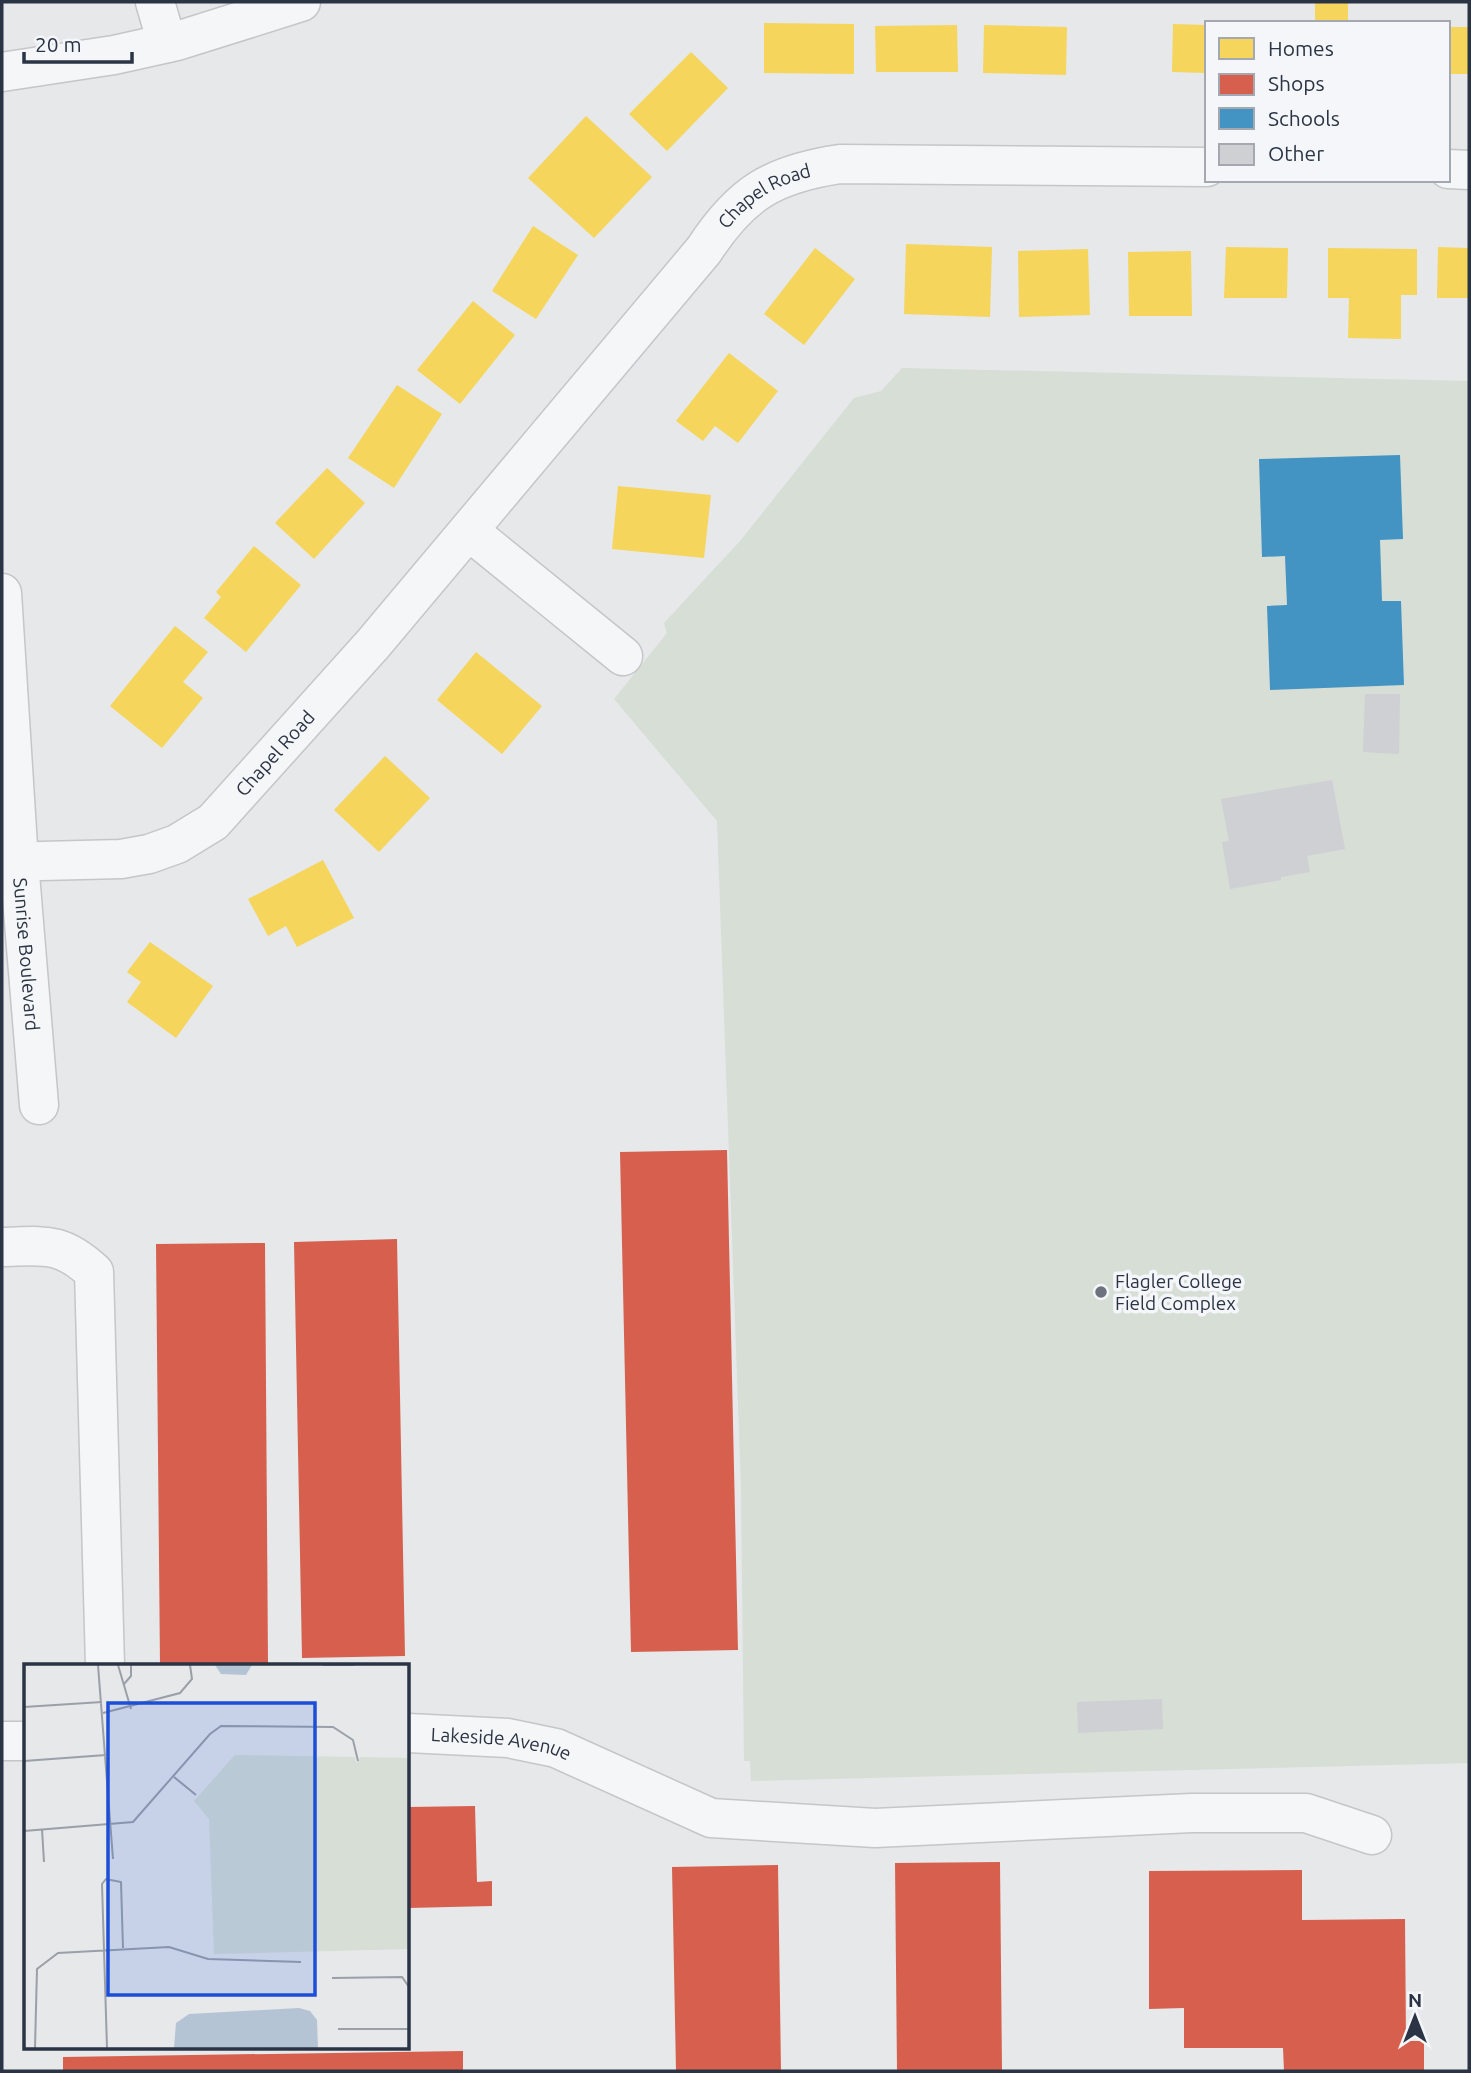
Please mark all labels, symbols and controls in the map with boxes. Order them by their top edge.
scale bar [24,21,133,65]
legend [1205,21,1450,182]
text: 20 m [35,32,82,56]
text: Homes [1268,36,1334,60]
text: Shops [1268,71,1325,95]
text: Schools [1268,106,1340,130]
text: Other [1268,141,1324,165]
street label: Chapel Road [713,159,813,233]
street label: Chapel Road [231,706,319,800]
street label: Sunrise Boulevard [9,877,44,1032]
place label: Flagler College Field Complex [1115,1270,1242,1314]
marker: Flagler College Field Complex [1093,1284,1109,1300]
inset map [24,1664,410,2048]
street label: Lakeside Avenue [430,1723,575,1765]
north arrow [1380,1982,1450,2052]
text: N [1408,1989,1422,2011]

